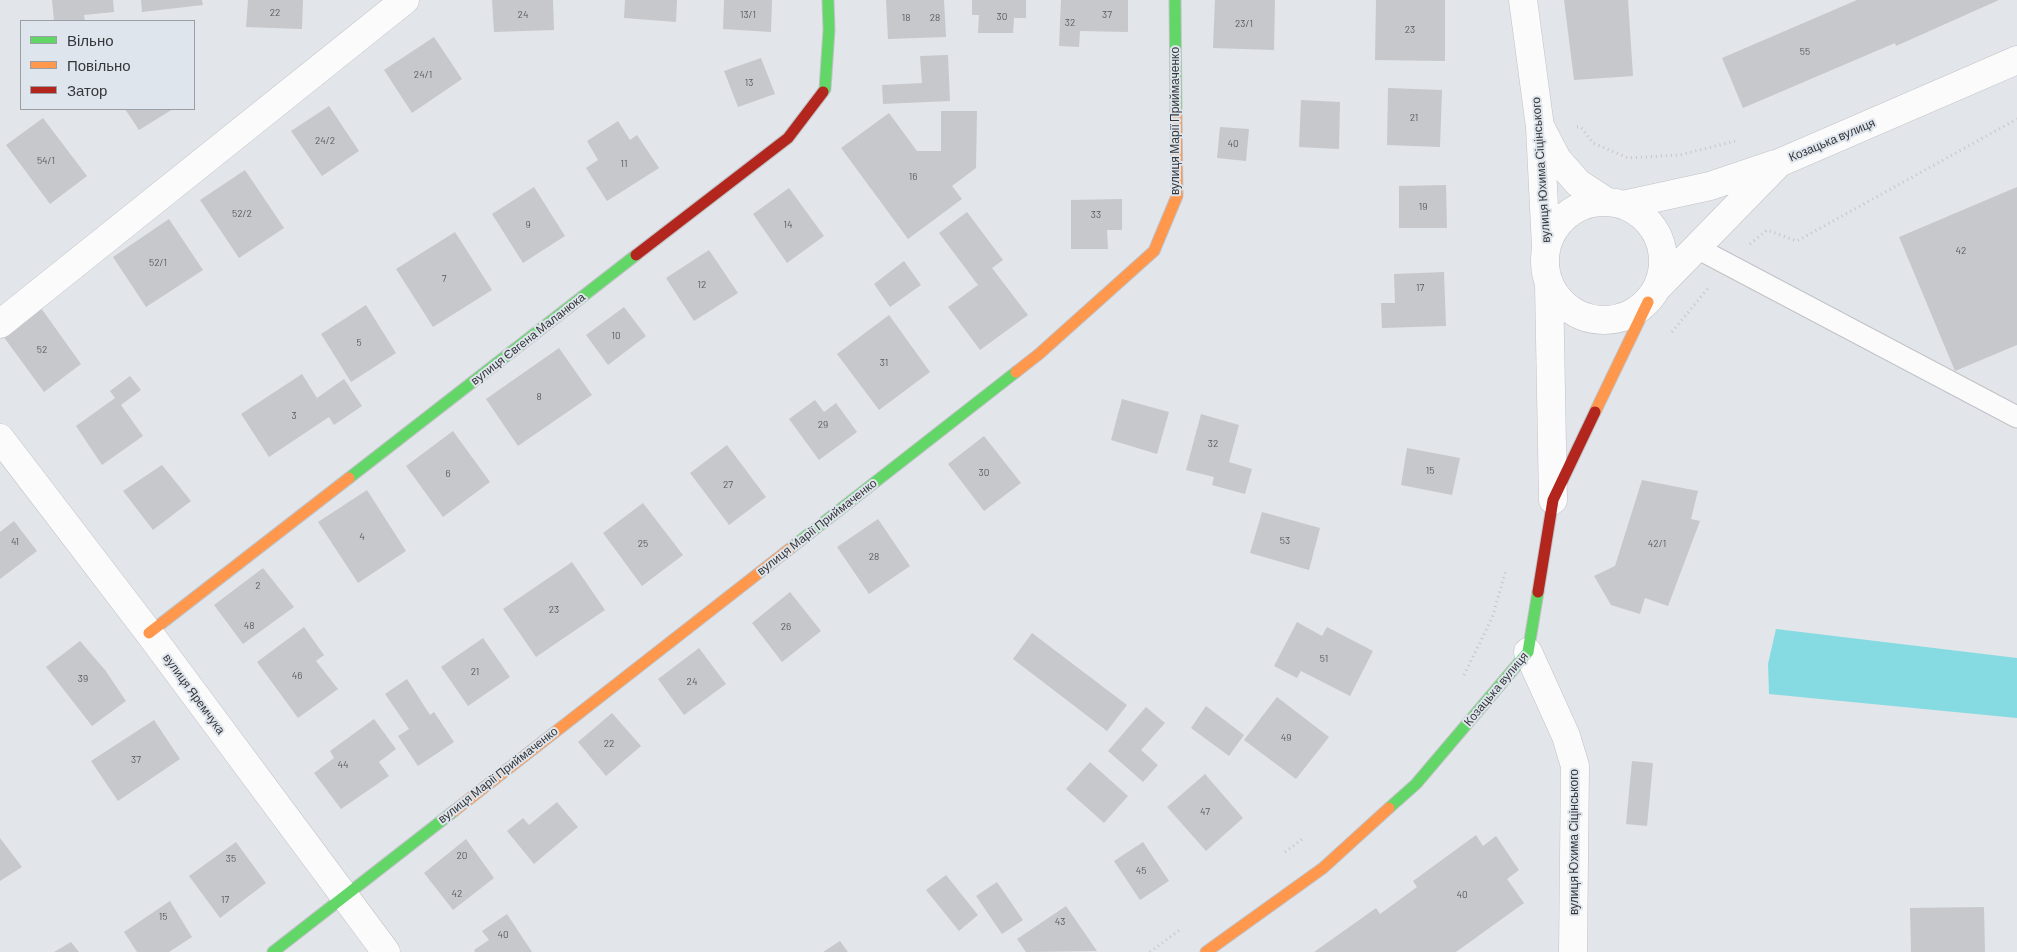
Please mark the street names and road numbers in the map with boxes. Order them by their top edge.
street label: вулиця Марії Приймаченко [1168,47,1182,195]
street label: вулиця Юхима Сіцінського [1529,97,1553,243]
street label: Козацька вулиця [1787,115,1877,165]
street label: вулиця Євгена Маланюка [468,290,588,388]
street label: вулиця Марії Приймаченко [754,476,880,578]
street label: Козацька вулиця [1461,649,1531,729]
street label: вулиця Яремчука [160,651,228,737]
street label: вулиця Марії Приймаченко [435,724,561,826]
street label: вулиця Юхима Сіцінського [1567,769,1581,915]

